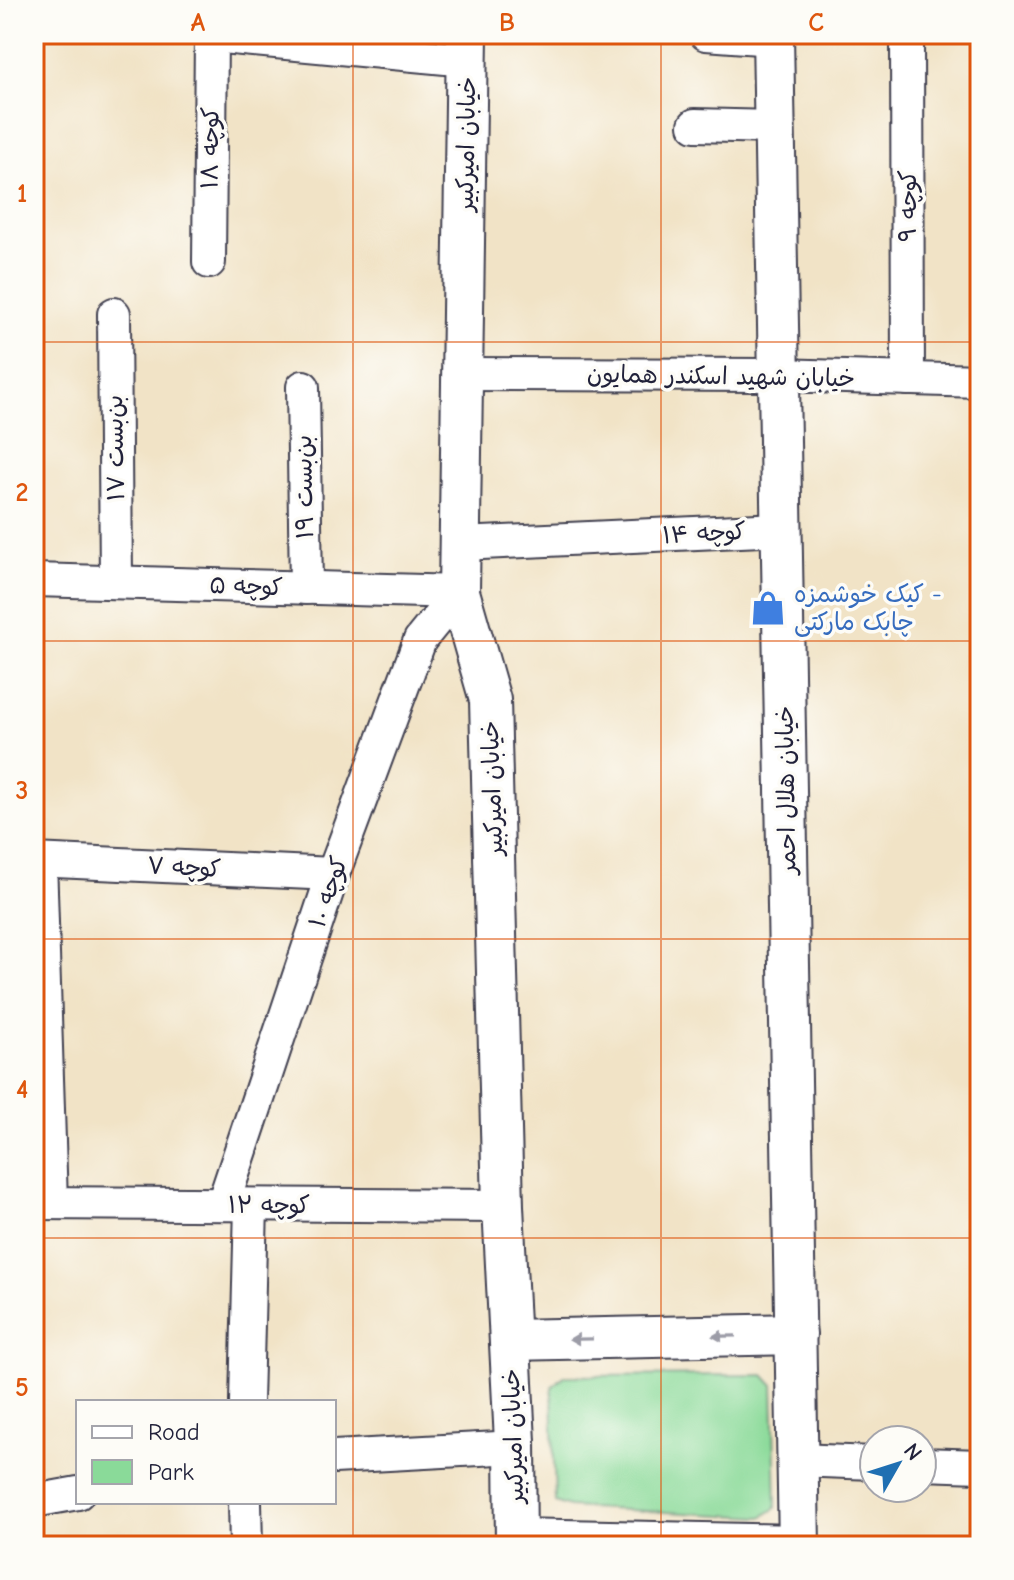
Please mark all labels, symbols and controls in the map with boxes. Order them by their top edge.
text: A [191,8,206,38]
text: B [499,8,515,38]
text: C [808,8,824,38]
street label: خیابان امیرکبیر [451,76,481,214]
street label: کوچه ۱۸ [195,107,226,189]
street label: کوچه ۹ [894,170,923,242]
text: 1 [17,179,27,209]
street label: خیابان شهید اسکندر همایون [587,360,855,393]
street label: بن‌بست ۱۷ [100,395,130,501]
street label: بن‌بست ۱۹ [289,435,319,539]
text: 2 [16,478,28,508]
street label: کوچه ۱۴ [661,517,747,550]
street label: کوچه ۵ [209,571,283,602]
place label: کیک خوشمزه - چابک مارکتی [794,580,942,637]
shop icon: کیک خوشمزه - چابک مارکتی [749,589,787,627]
street label: خیابان هلال احمر [771,705,802,877]
street label: خیابان امیرکبیر [476,720,508,858]
text: 3 [16,776,28,806]
street label: کوچه ۷ [146,851,222,884]
street label: کوچه ۱۰ [303,853,354,932]
text: 4 [16,1075,28,1105]
street label: کوچه ۱۲ [228,1191,310,1220]
one-way arrow [711,1330,736,1342]
one-way arrow [568,1332,593,1345]
street label: خیابان امیرکبیر [497,1368,529,1506]
text: 5 [15,1373,29,1403]
legend [76,1400,336,1504]
text: Road [148,1418,200,1446]
north arrow [858,1424,938,1504]
text: N [898,1438,927,1466]
text: Park [148,1458,194,1486]

